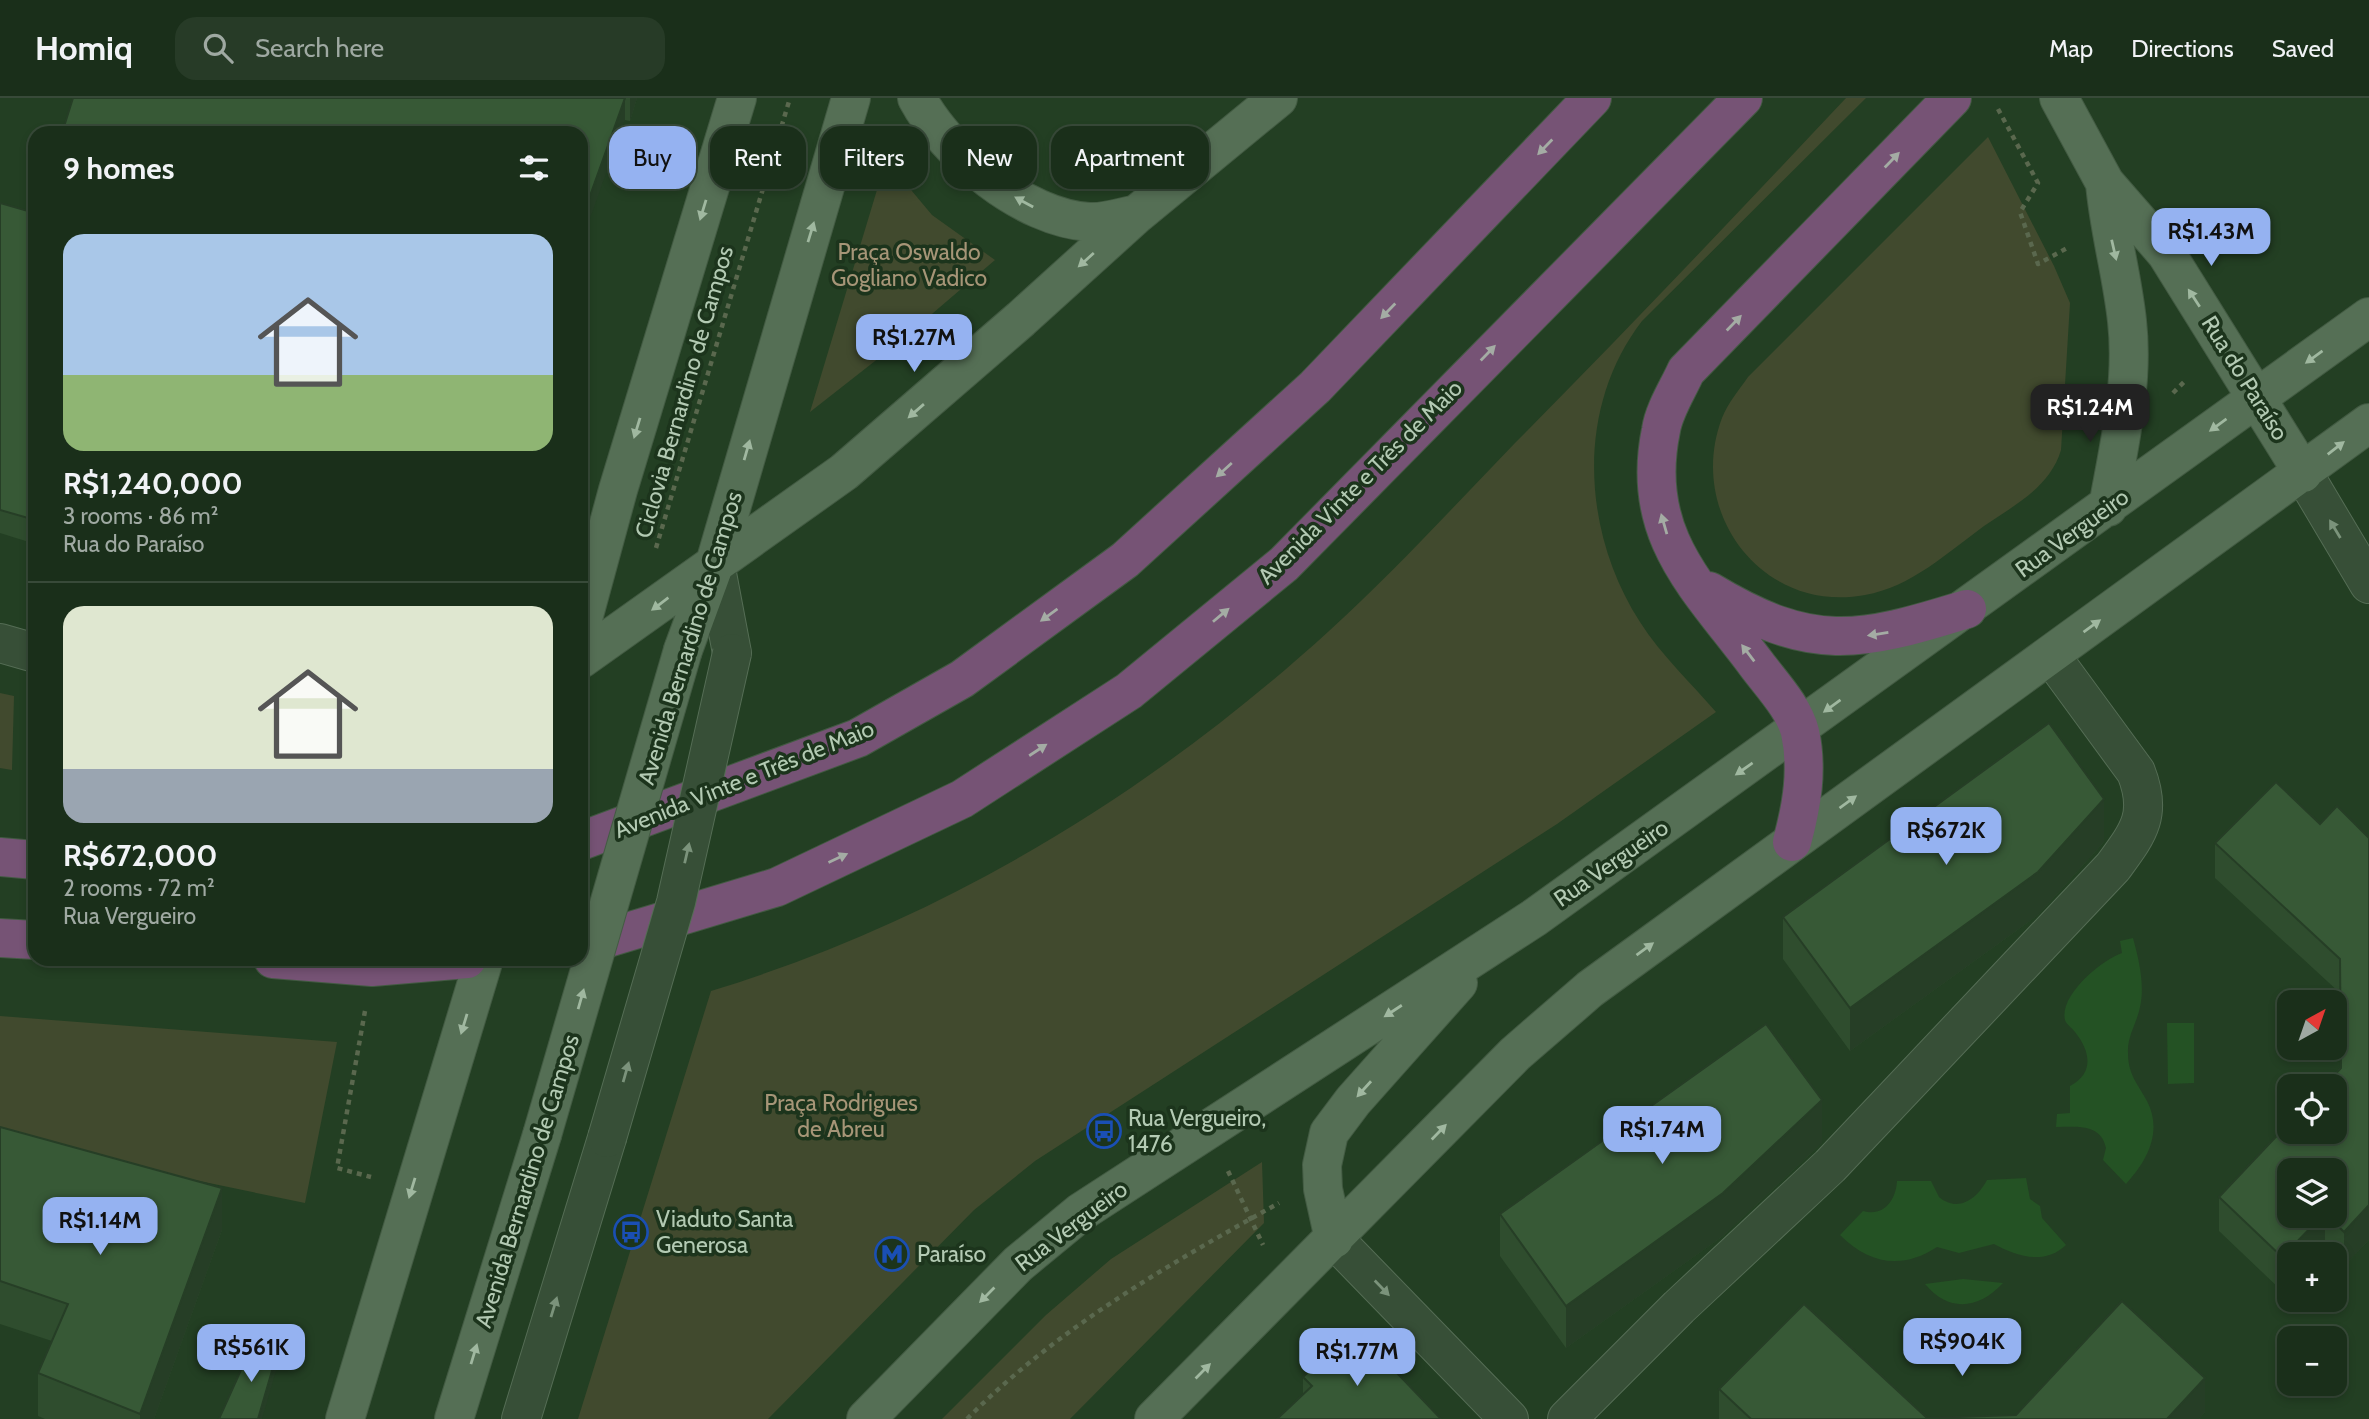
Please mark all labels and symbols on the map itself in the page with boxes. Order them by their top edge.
one-way arrow [1538,138,1554,155]
one-way arrow [1884,151,1901,168]
one-way arrow [1014,196,1034,208]
one-way arrow [697,200,708,221]
pin: R$1.43M [2146,208,2276,268]
one-way arrow [807,221,817,242]
park label: Praça Oswaldo Gogliano Vadico [831,238,987,292]
one-way arrow [2109,239,2120,261]
street label: Ciclovia Bernardino de Campos [629,243,739,541]
one-way arrow [1077,252,1095,268]
one-way arrow [2188,288,2201,308]
one-way arrow [1379,303,1396,320]
street label: Rua do Paraíso [2196,311,2294,445]
pin: R$1.27M [849,314,979,374]
one-way arrow [1725,315,1741,332]
one-way arrow [1480,345,1497,362]
one-way arrow [2305,350,2323,364]
street label: Avenida Vinte e Três de Maio [1252,374,1468,590]
pin: R$1.24M [2025,384,2155,444]
one-way arrow [907,403,925,419]
one-way arrow [631,417,641,438]
one-way arrow [2209,418,2227,432]
one-way arrow [742,439,752,460]
one-way arrow [2327,441,2345,455]
one-way arrow [1216,461,1233,477]
street label: Rua Vergueiro [2010,483,2134,583]
street label: Avenida Bernardino de Campos [632,488,748,788]
one-way arrow [1658,514,1668,535]
one-way arrow [2329,520,2342,539]
one-way arrow [652,597,670,612]
one-way arrow [1040,607,1058,621]
one-way arrow [1212,608,1230,623]
one-way arrow [2083,619,2101,633]
one-way arrow [1867,629,1889,640]
one-way arrow [1741,644,1755,662]
one-way arrow [1823,699,1841,713]
street label: Avenida Vinte e Três de Maio [610,714,878,844]
one-way arrow [1029,744,1048,757]
one-way arrow [1735,762,1753,776]
one-way arrow [1839,795,1857,809]
pin: R$672K [1889,808,2003,867]
street label: Rua Vergueiro [1548,813,1674,913]
one-way arrow [682,842,693,864]
one-way arrow [828,852,849,863]
one-way arrow [1636,942,1655,956]
one-way arrow [577,988,587,1009]
north arrow [2277,990,2347,1060]
one-way arrow [1383,1004,1402,1017]
one-way arrow [458,1014,468,1035]
street label: Avenida Bernardino de Campos [469,1031,585,1331]
one-way arrow [622,1061,632,1082]
one-way arrow [1356,1080,1372,1098]
park label: Praça Rodrigues de Abreu [764,1089,918,1143]
place label: Rua Vergueiro, 1476 [1128,1104,1266,1158]
pin: R$1.74M [1597,1107,1727,1166]
bus stop icon: Rua Vergueiro, 1476 [1085,1112,1123,1150]
one-way arrow [1431,1124,1447,1140]
street label: Rua Vergueiro [1009,1175,1133,1277]
one-way arrow [407,1178,417,1199]
pin: R$1.14M [35,1198,165,1257]
place label: Viaduto Santa Generosa [656,1205,793,1259]
bus stop icon: Viaduto Santa Generosa [612,1213,650,1251]
metro station icon: Paraíso [873,1235,911,1273]
place label: Paraíso [917,1240,986,1268]
one-way arrow [1373,1279,1389,1296]
one-way arrow [978,1287,995,1304]
one-way arrow [550,1296,560,1317]
pin: R$904K [1905,1318,2019,1378]
pin: R$561K [194,1324,308,1384]
pin: R$1.77M [1292,1328,1422,1388]
one-way arrow [470,1343,480,1364]
one-way arrow [1194,1362,1211,1379]

